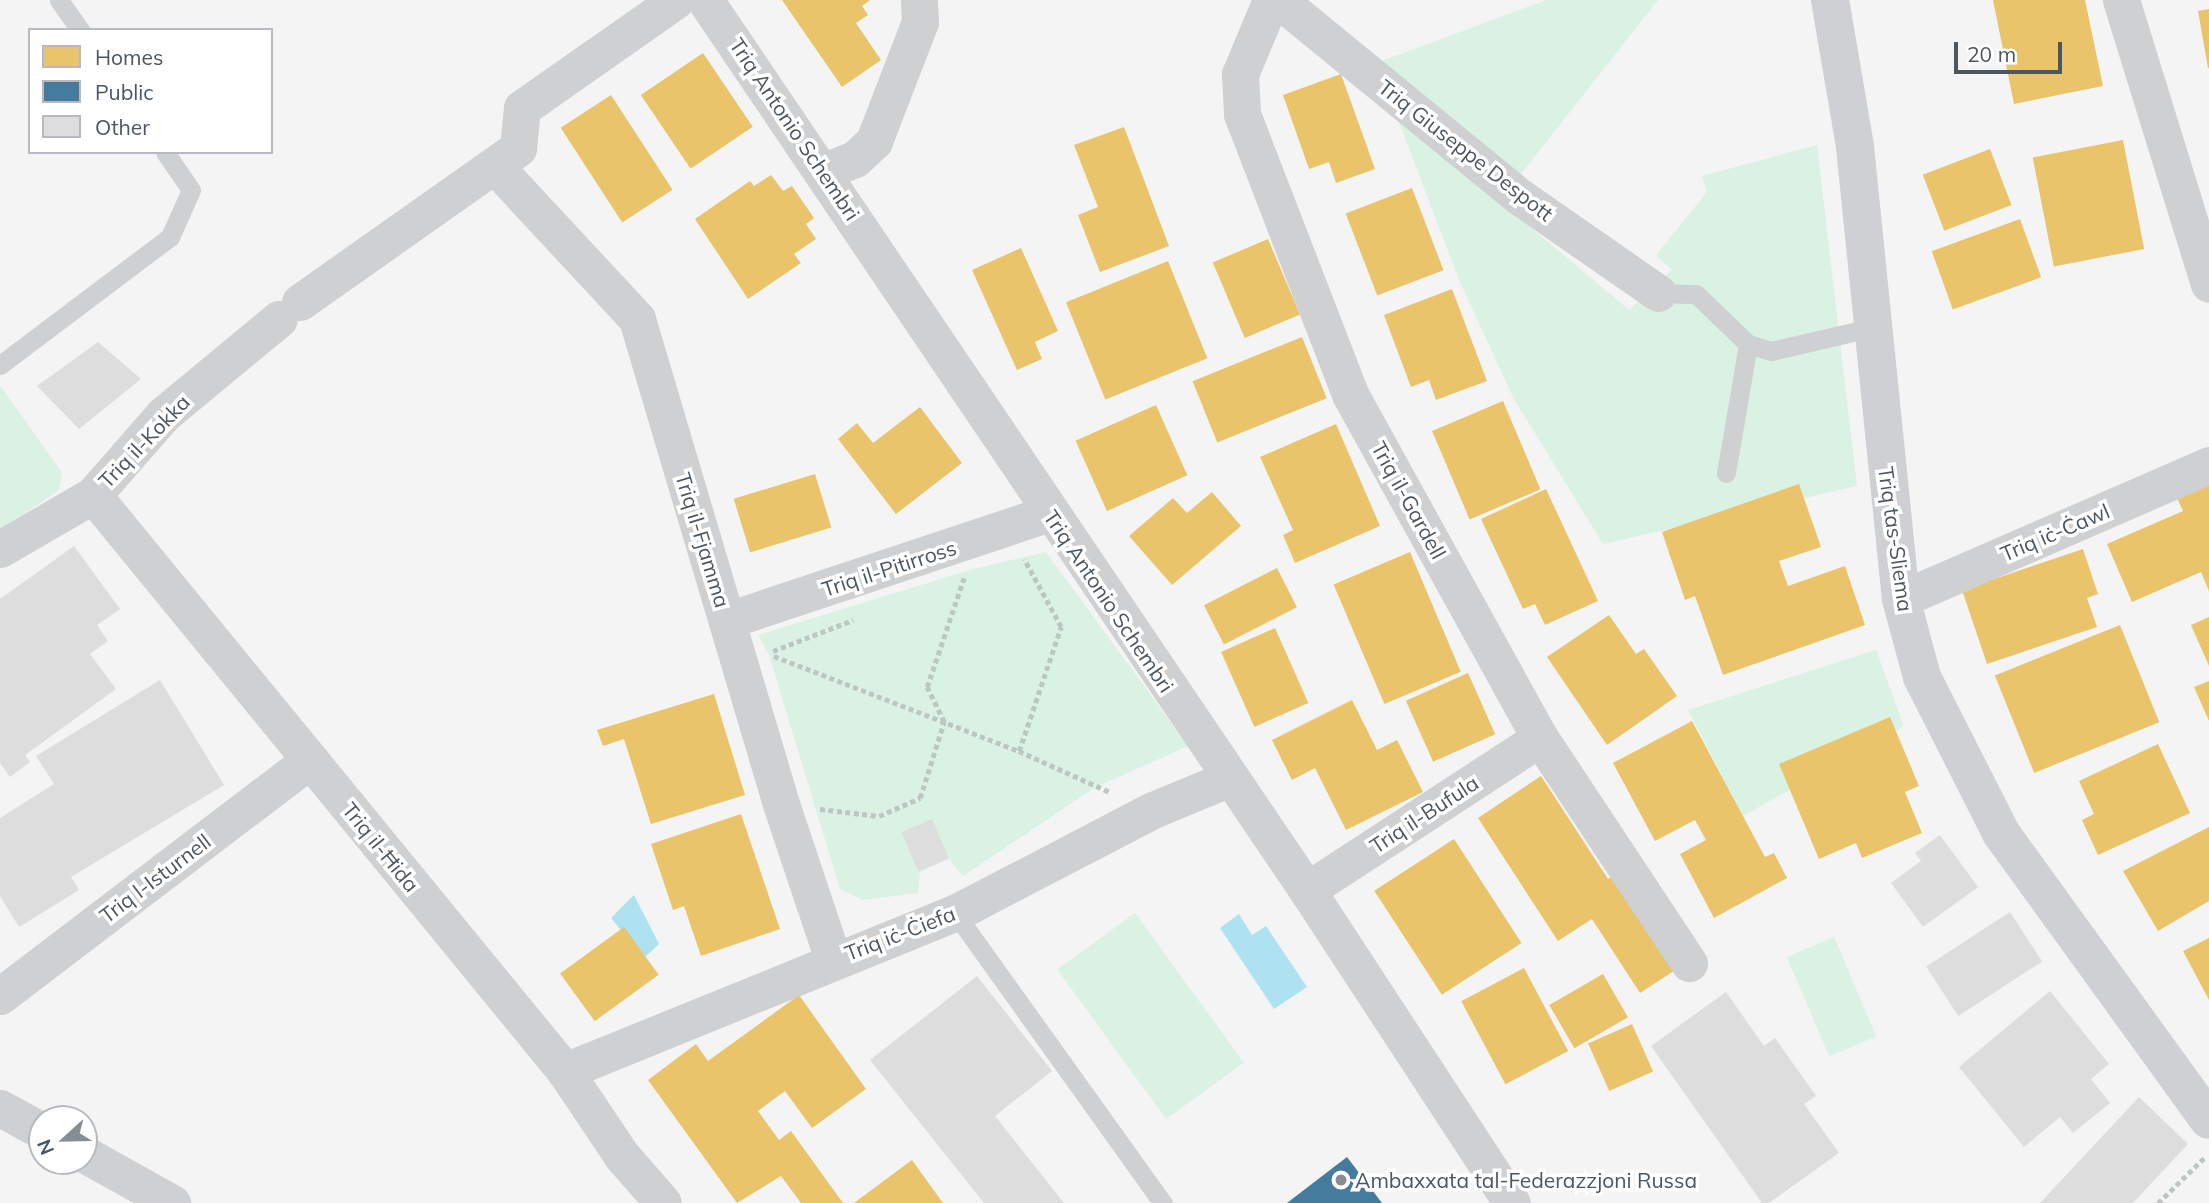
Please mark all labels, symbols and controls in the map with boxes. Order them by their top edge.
legend [28,28,273,154]
scale bar [1957,28,2066,72]
street label: Triq Antonio Schembri [725,33,865,225]
text: 20 m [1967,41,2016,67]
text: Homes [95,44,163,70]
street label: Triq Giuseppe Despott [1374,74,1558,226]
text: Public [95,79,154,105]
text: Other [95,114,150,140]
street label: Triq il-Kokka [93,389,195,493]
street label: Triq il-Gardell [1366,437,1452,563]
street label: Triq tas-Sliema [1873,465,1919,613]
street label: Triq il-Fjamma [671,470,735,610]
street label: Triq iċ-Ċawl [1997,498,2113,566]
street label: Triq Antonio Schembri [1039,505,1179,697]
street label: Triq il-Pitirross [819,534,959,602]
street label: Triq il-Bufula [1365,770,1483,858]
street label: Triq il-Ħida [337,797,425,897]
street label: Triq l-Isturnell [95,828,215,928]
street label: Triq iċ-Ċiefa [841,900,959,966]
north arrow [28,1105,98,1175]
text: N [32,1136,59,1158]
place label: Ambaxxata tal-Federazzjoni Russa [1355,1167,1697,1193]
marker: Ambaxxata tal-Federazzjoni Russa [1333,1172,1349,1188]

